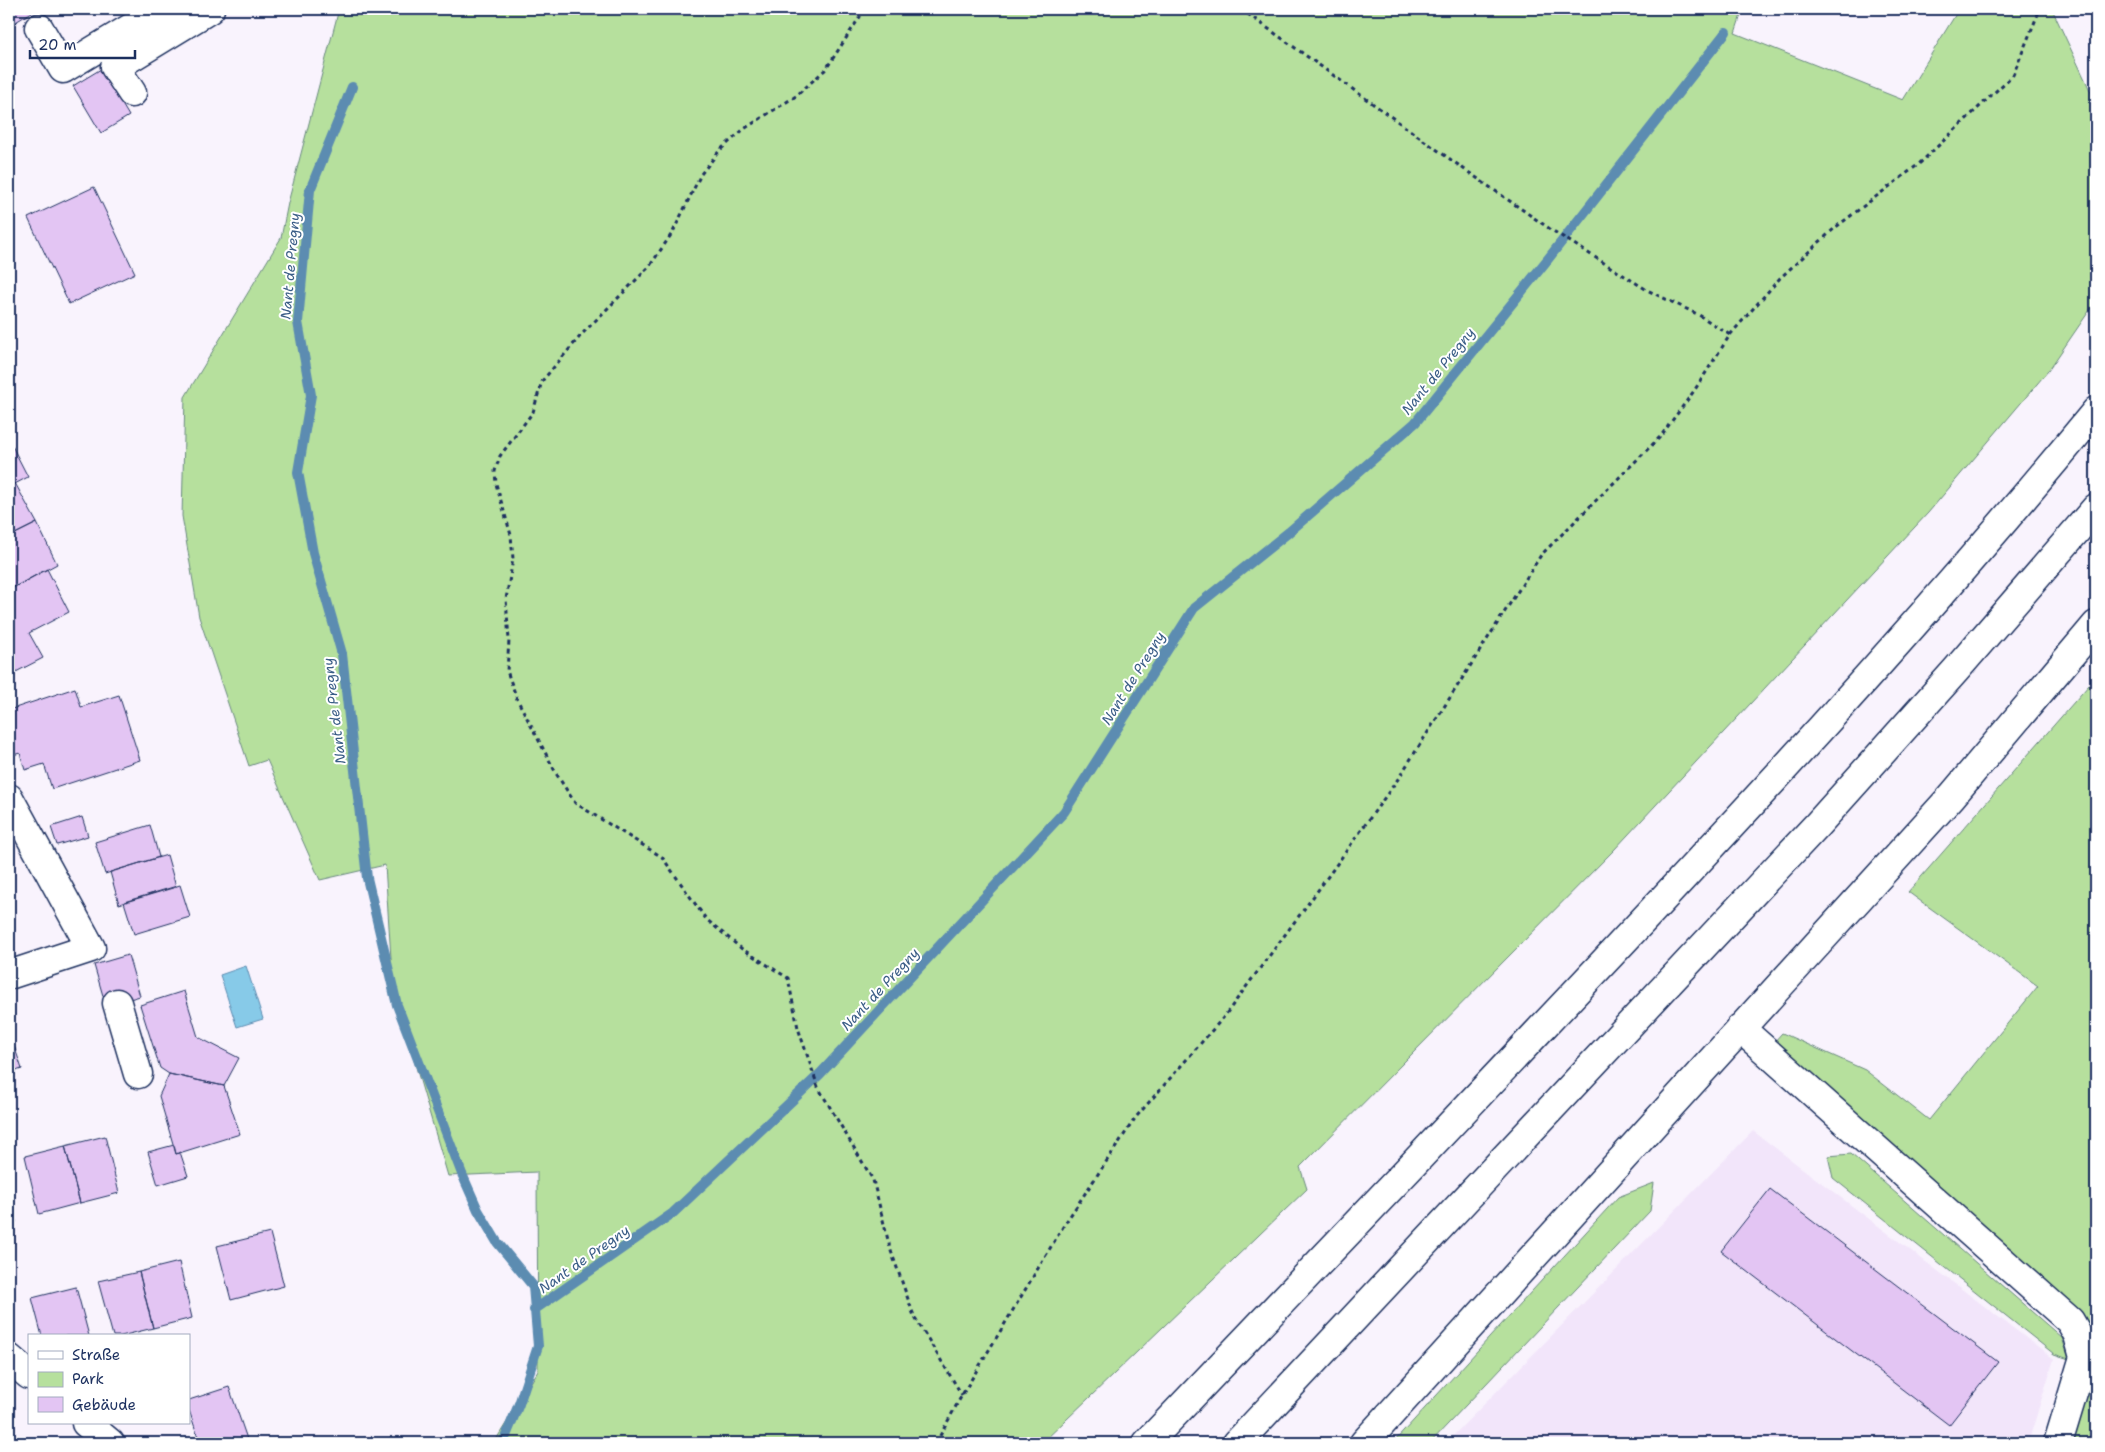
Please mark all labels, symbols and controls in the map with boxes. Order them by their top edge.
scale bar [30,28,135,60]
text: 20 m [38,35,77,55]
water label: Nant de Pregny [276,212,304,320]
water label: Nant de Pregny [1397,324,1479,418]
water label: Nant de Pregny [1097,628,1169,728]
water label: Nant de Pregny [319,657,349,765]
water label: Nant de Pregny [837,944,923,1034]
water label: Nant de Pregny [535,1221,633,1297]
legend [28,1334,190,1424]
text: Straße [72,1345,120,1365]
text: Park [72,1369,104,1389]
text: Gebäude [72,1395,136,1415]

